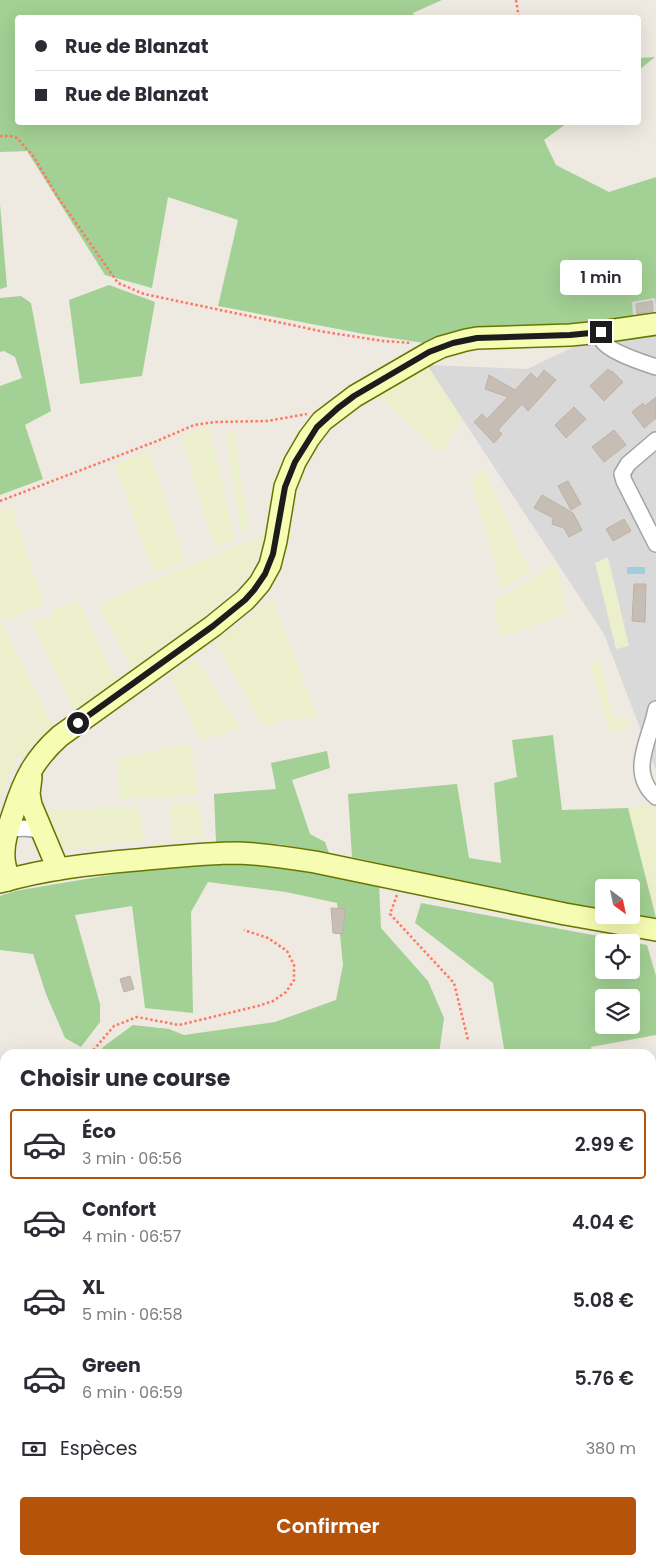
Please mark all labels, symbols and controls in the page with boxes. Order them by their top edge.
text: Rue de Blanzat [65,33,208,60]
text: Rue de Blanzat [65,81,208,108]
callout: 1 min [560,260,642,294]
text: 1 min [580,266,622,289]
route end [590,321,612,343]
route start [67,712,89,734]
north arrow [595,879,640,924]
map controls [595,879,640,1034]
button: locate [595,934,640,979]
button: layers [595,989,640,1034]
text: Choisir une course [20,1063,230,1094]
text: Éco [82,1118,116,1145]
icon: car [22,1122,67,1167]
text: 2.99 € [575,1131,634,1158]
text: 3 min · 06:56 [82,1147,182,1170]
text: Confort [82,1196,156,1223]
icon: car [22,1200,67,1245]
text: 4.04 € [572,1209,634,1236]
text: 4 min · 06:57 [82,1225,181,1248]
text: XL [82,1274,105,1301]
icon: car [22,1278,67,1323]
text: 5.08 € [573,1287,634,1314]
text: 5 min · 06:58 [82,1303,183,1326]
text: Green [82,1352,141,1379]
icon: car [22,1356,67,1401]
text: 5.76 € [575,1365,634,1392]
text: 6 min · 06:59 [82,1381,183,1404]
icon: cash [20,1435,48,1463]
text: Espèces [60,1435,138,1462]
text: 380 m [586,1437,636,1460]
button: Confirmer [20,1497,636,1555]

